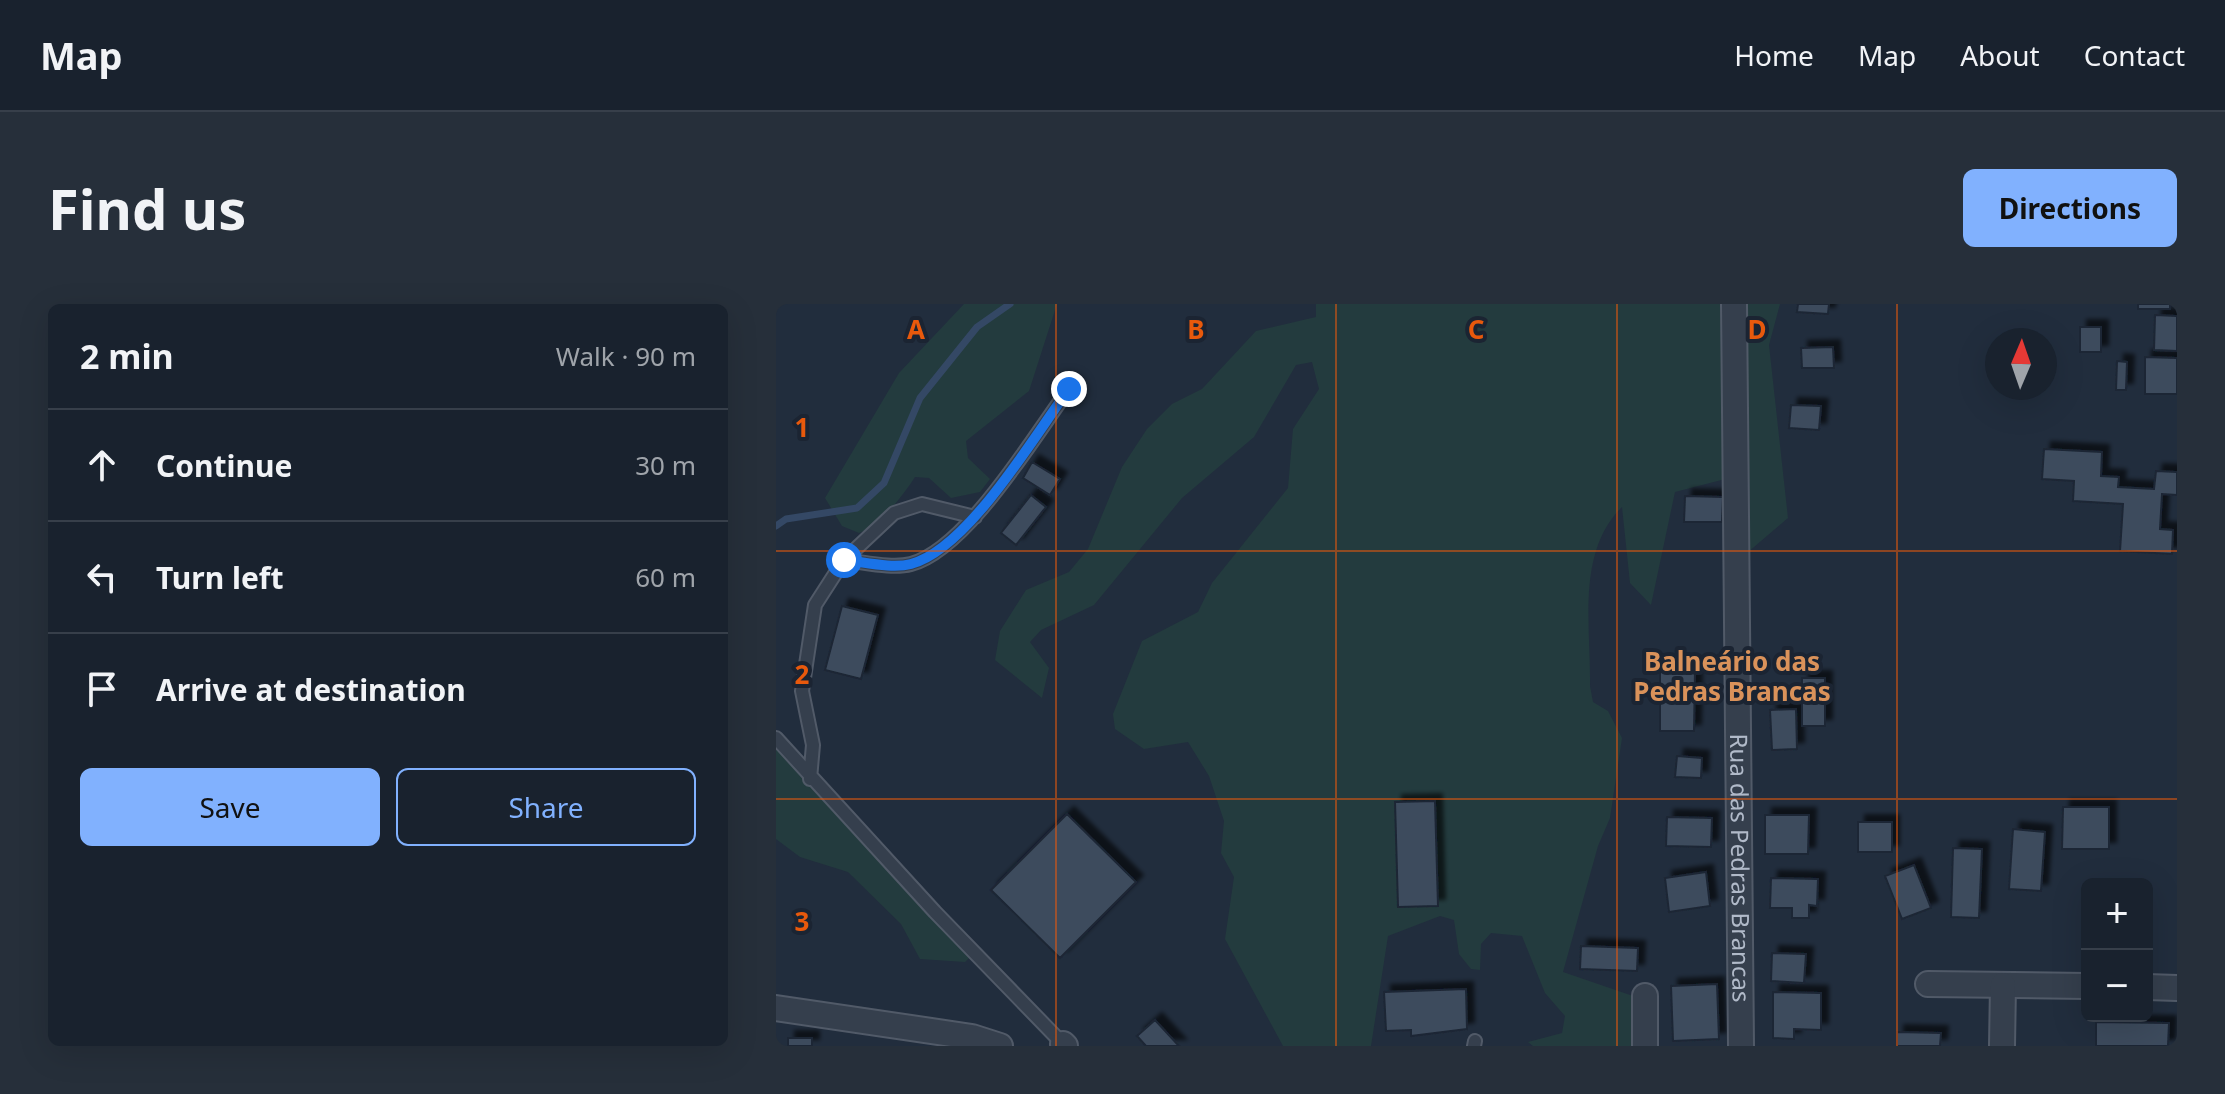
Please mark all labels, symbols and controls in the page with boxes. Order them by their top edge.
text: Map [40,29,123,81]
text: Home [1734,36,1814,74]
text: Map [1858,36,1916,74]
text: About [1960,36,2040,74]
text: Contact [2084,36,2185,74]
button: Directions [1963,169,2177,247]
text: Find us [48,170,246,246]
text: A [907,311,925,347]
text: B [1187,311,1205,347]
text: C [1468,311,1484,347]
text: D [1747,311,1767,347]
north arrow [1985,328,2057,400]
text: 2 min [80,333,174,379]
text: Walk · 90 m [556,338,696,374]
route end [1051,371,1087,407]
text: 1 [795,409,809,445]
icon: ahead [80,443,124,487]
text: Continue [156,445,292,486]
text: 30 m [635,447,696,483]
route start [826,542,862,578]
icon: left [80,555,124,599]
text: Turn left [156,557,284,598]
text: 60 m [635,559,696,595]
district label: Balneário das Pedras Brancas [1633,643,1831,709]
text: 2 [795,656,810,692]
icon: arrive [80,667,124,711]
text: Arrive at destination [156,669,466,710]
street label: Rua das Pedras Brancas [1723,733,1759,1003]
button: Save [80,768,380,846]
button: Share [396,768,696,846]
map controls [2081,878,2153,1022]
button: + [2081,878,2153,950]
text: 3 [795,903,809,939]
button: − [2081,950,2153,1022]

